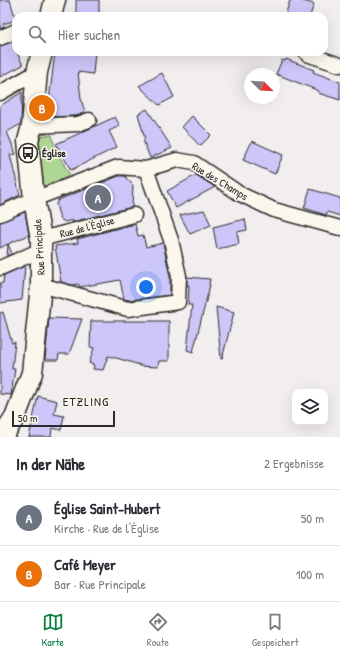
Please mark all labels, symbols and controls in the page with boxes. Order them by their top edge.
search box [12,12,328,56]
icon: search [26,23,48,45]
text: Hier suchen [58,24,120,45]
north arrow [244,68,280,104]
pin: B [29,93,55,123]
bus stop icon: Église [17,142,39,164]
place label: Église [42,146,66,161]
street label: Rue des Champs [189,159,251,203]
pin: A [85,183,111,213]
street label: Rue de l'Église [58,213,116,241]
street label: Rue Principale [30,218,48,276]
your location [136,277,156,297]
map controls [292,389,328,425]
button: layers [292,389,328,425]
district label: ETZLING [63,392,109,410]
scale bar [12,409,115,428]
text: 50 m [18,411,38,425]
text: In der Nähe [16,452,85,475]
text: 2 Ergebnisse [264,454,324,472]
text: Église Saint-Hubert [54,498,160,519]
text: A [26,509,32,527]
text: 50 m [301,509,324,527]
text: Kirche · Rue de l'Église [54,519,159,537]
text: Café Meyer [54,554,116,575]
text: B [26,565,32,583]
text: 100 m [296,565,324,583]
text: Bar · Rue Principale [54,575,146,593]
tab: Karte [41,611,64,649]
tab: Route [147,611,169,649]
tab: Gespeichert [252,611,299,649]

